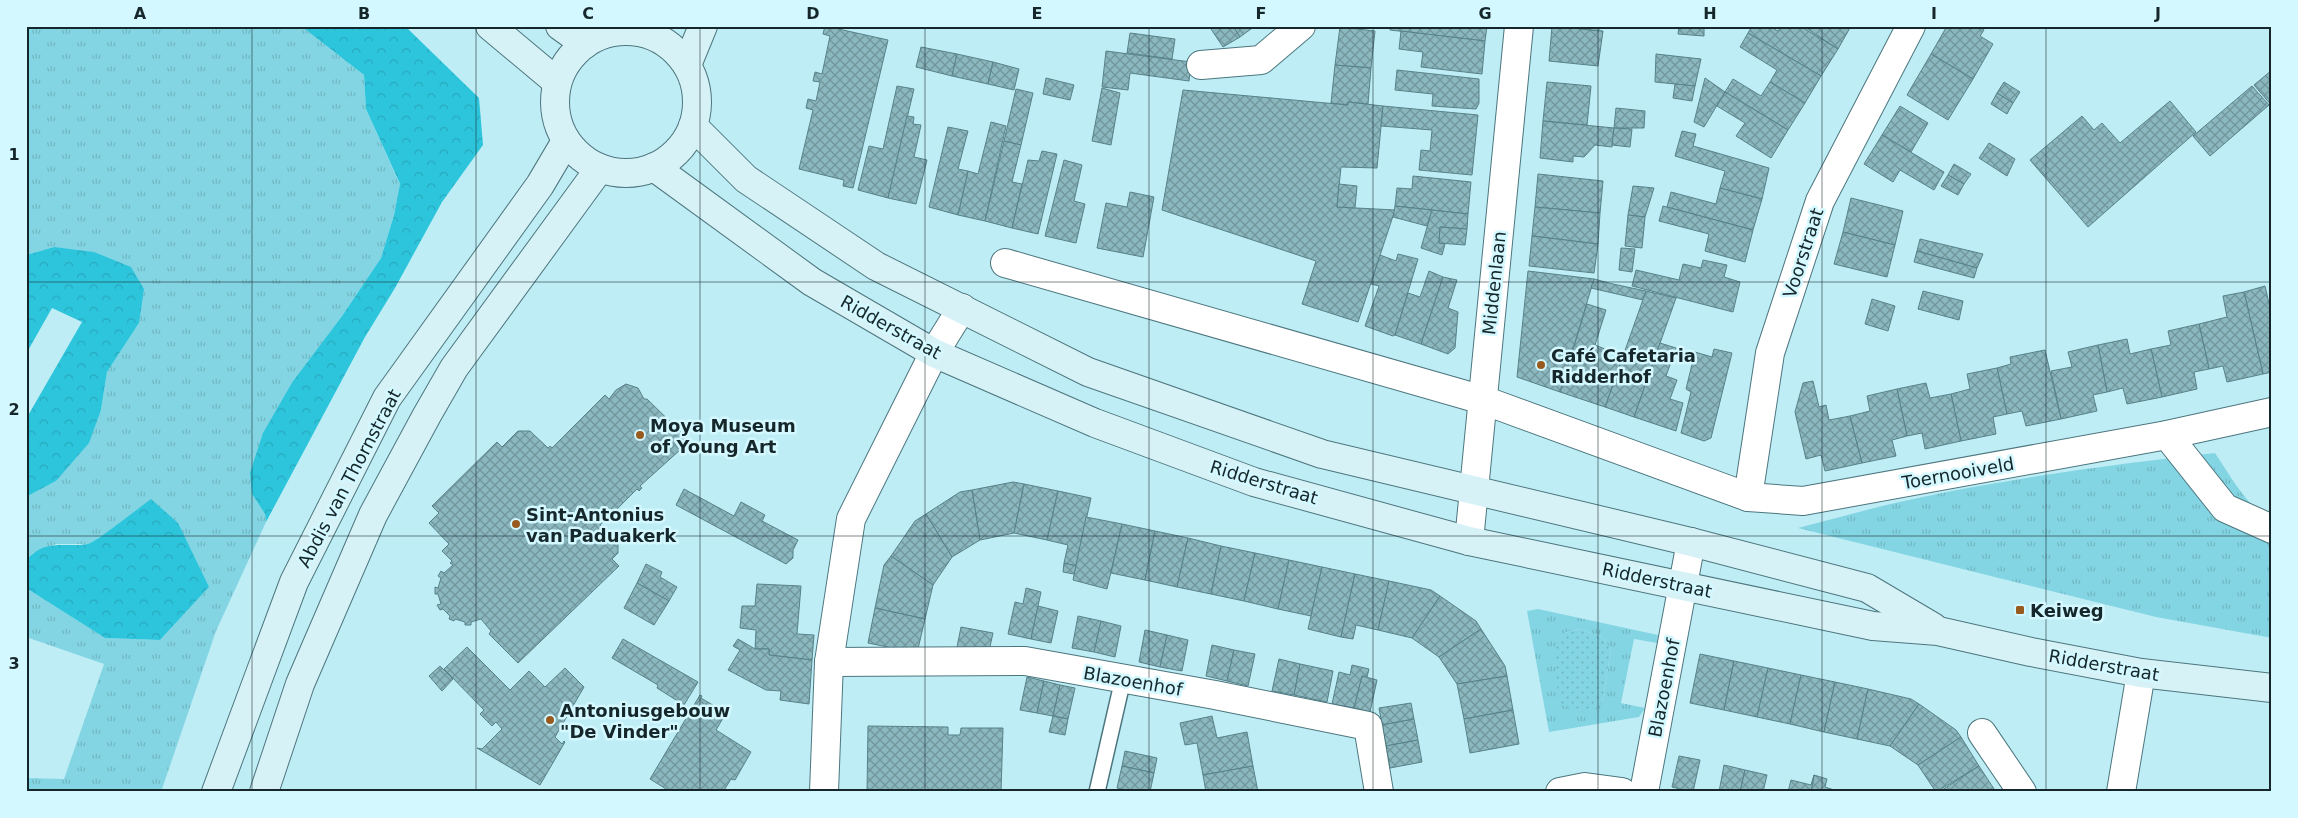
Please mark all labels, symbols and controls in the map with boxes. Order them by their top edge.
text: A [134,4,147,23]
text: B [358,4,370,23]
text: C [582,4,594,23]
text: D [806,4,820,23]
text: E [1032,4,1042,23]
text: F [1256,4,1266,23]
text: G [1478,4,1492,23]
text: H [1703,4,1717,23]
text: I [1931,4,1937,23]
text: J [2154,4,2161,23]
text: 1 [8,145,20,164]
street label: Voorstraat [1779,205,1827,301]
street label: Middenlaan [1478,230,1510,336]
street label: Ridderstraat [837,291,945,363]
place label: Café Cafetaria Ridderhof [1551,345,1696,387]
marker: Café Cafetaria Ridderhof [1535,359,1547,371]
street label: Abdis van Thornstraat [293,385,405,571]
text: 2 [8,400,20,419]
place label: Moya Museum of Young Art [650,415,796,457]
marker: Moya Museum of Young Art [634,429,646,441]
street label: Toernooiveld [1899,453,2016,493]
street label: Ridderstraat [1207,456,1321,508]
place label: Sint-Antonius van Paduakerk [526,504,677,546]
marker: Sint-Antonius van Paduakerk [510,518,522,530]
street label: Ridderstraat [1600,558,1714,602]
place label: Keiweg [2030,600,2104,621]
marker: Keiweg [2014,604,2026,616]
street label: Blazoenhof [1644,636,1684,739]
street label: Ridderstraat [2047,645,2161,685]
text: 3 [8,654,20,673]
street label: Blazoenhof [1082,662,1185,700]
place label: Antoniusgebouw "De Vinder" [560,700,730,742]
marker: Antoniusgebouw "De Vinder" [544,714,556,726]

